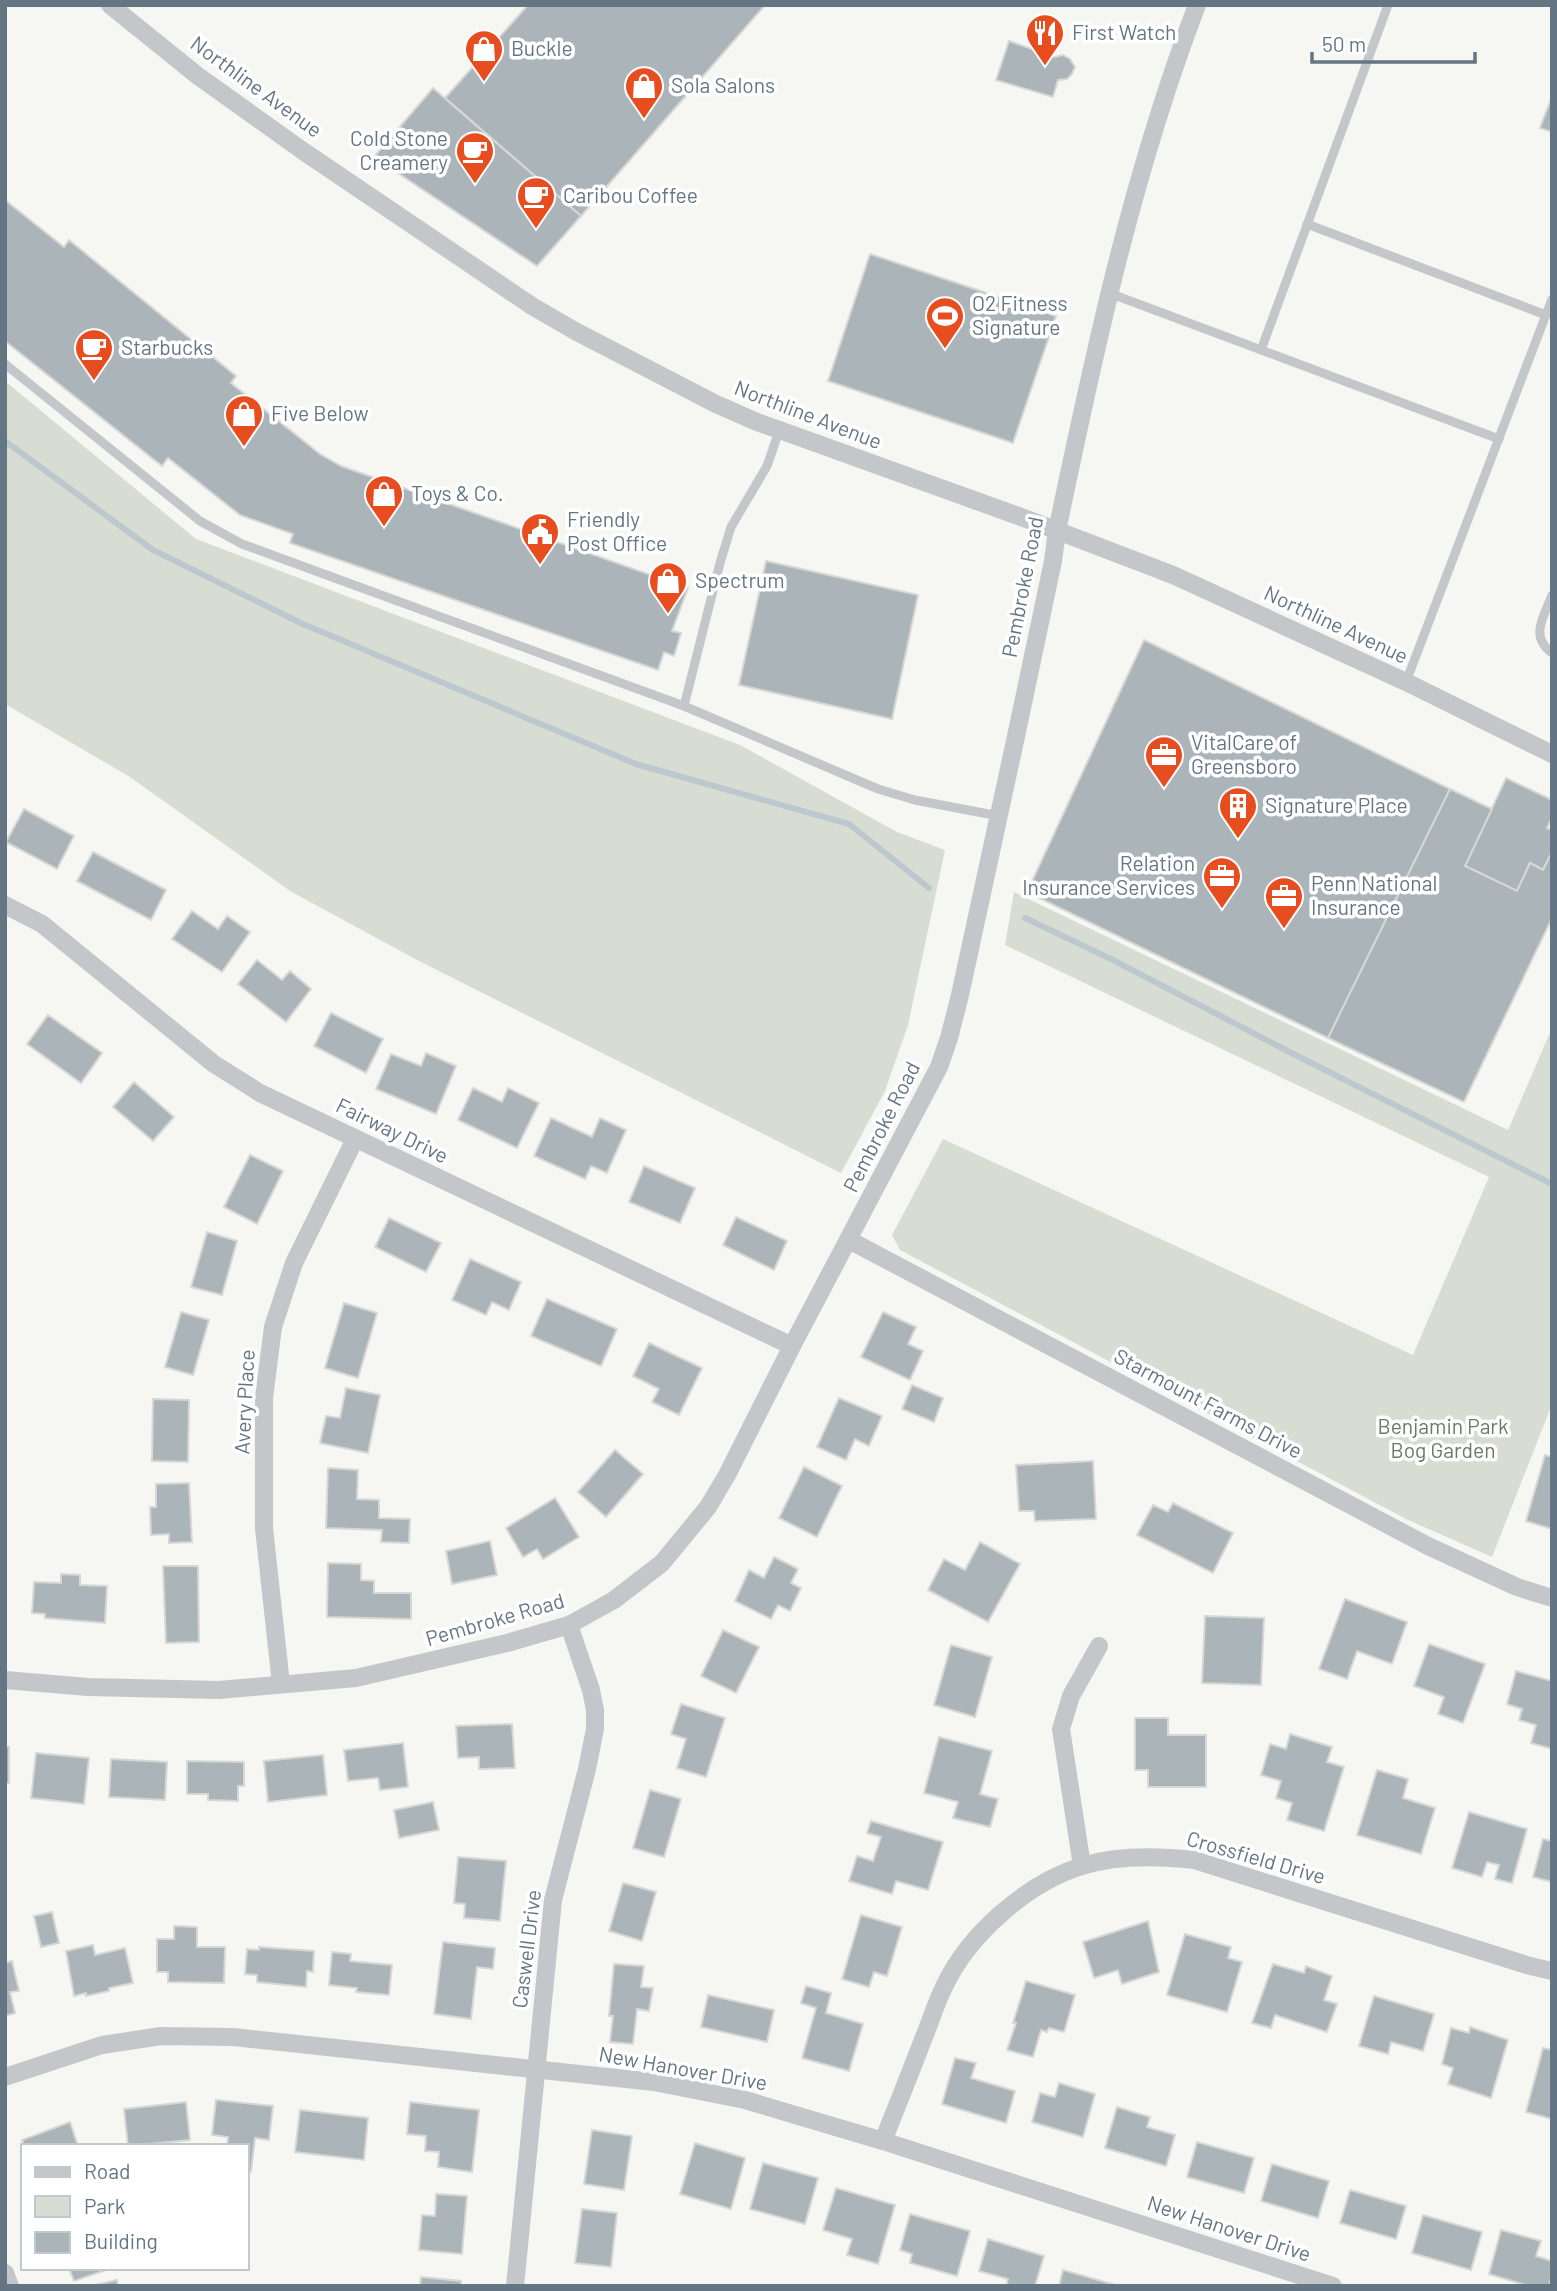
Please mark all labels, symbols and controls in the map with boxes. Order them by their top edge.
restaurant icon: First Watch [1024,12,1066,67]
place label: First Watch [1072,19,1176,44]
scale bar [1312,21,1475,65]
shop icon: Buckle [463,28,505,83]
street label: Northline Avenue [186,30,327,142]
text: 50 m [1322,31,1366,56]
place label: Buckle [511,35,573,60]
shop icon: Sola Salons [623,65,665,120]
place label: Sola Salons [671,72,775,97]
place label: Cold Stone Creamery [350,125,448,174]
cafe icon: Cold Stone Creamery [454,130,496,185]
cafe icon: Caribou Coffee [515,175,557,230]
place label: Caribou Coffee [563,182,698,207]
place label: O2 Fitness Signature [972,290,1068,339]
sports icon: O2 Fitness Signature [924,295,966,350]
cafe icon: Starbucks [73,327,115,382]
place label: Starbucks [121,334,213,359]
street label: Northline Avenue [731,374,886,453]
shop icon: Five Below [223,393,265,448]
place label: Five Below [271,400,369,425]
shop icon: Toys & Co. [363,473,405,528]
place label: Toys & Co. [411,480,504,505]
place label: Friendly Post Office [567,506,667,555]
public building icon: Friendly Post Office [519,511,561,566]
street label: Pembroke Road [996,514,1047,659]
shop icon: Spectrum [647,560,689,615]
place label: Spectrum [695,567,785,592]
street label: Northline Avenue [1261,579,1413,668]
place label: VitalCare of Greensboro [1191,729,1297,778]
office icon: VitalCare of Greensboro [1143,734,1185,789]
building icon: Signature Place [1217,785,1259,840]
place label: Signature Place [1265,792,1408,817]
place label: Relation Insurance Services [1022,850,1195,899]
office icon: Relation Insurance Services [1201,855,1243,910]
place label: Penn National Insurance [1311,870,1437,919]
office icon: Penn National Insurance [1263,875,1305,930]
street label: Pembroke Road [837,1057,924,1196]
street label: Fairway Drive [332,1092,453,1168]
street label: Starmount Farms Drive [1110,1342,1307,1463]
street label: Avery Place [228,1349,259,1455]
park label: Benjamin Park Bog Garden [1377,1413,1509,1462]
street label: Pembroke Road [422,1587,567,1650]
street label: Crossfield Drive [1184,1825,1329,1888]
street label: Caswell Drive [506,1888,545,2010]
street label: New Hanover Drive [597,2040,769,2095]
legend [21,2144,248,2270]
text: Road [84,2158,130,2183]
street label: New Hanover Drive [1144,2189,1314,2266]
text: Park [84,2193,125,2218]
text: Building [84,2228,158,2253]

